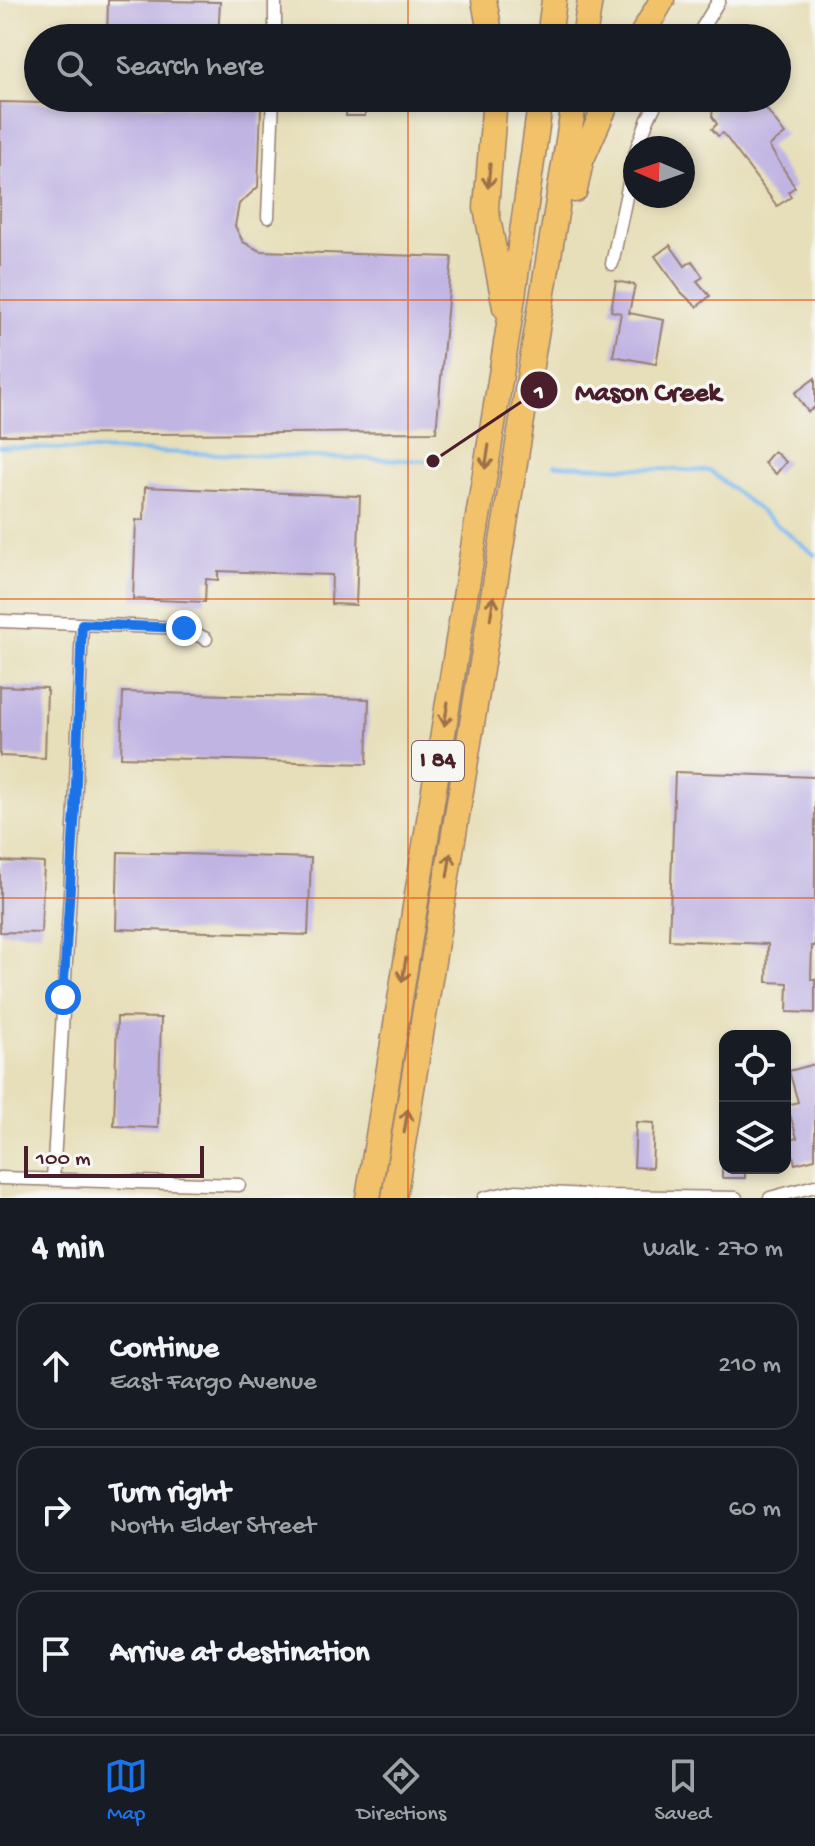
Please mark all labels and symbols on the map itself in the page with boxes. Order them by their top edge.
north arrow [623,136,695,208]
one-way arrow [481,162,496,189]
callout: Mason Creek [519,364,737,416]
text: Mason Creek [575,378,725,411]
text: 1 [533,379,544,408]
one-way arrow [479,444,494,469]
one-way arrow [485,596,500,621]
route end [166,610,202,646]
one-way arrow [438,700,453,726]
road number: I 84 [412,741,464,781]
one-way arrow [442,852,457,878]
one-way arrow [396,957,411,982]
route start [45,979,81,1015]
one-way arrow [400,1109,415,1134]
scale bar [24,1142,204,1178]

